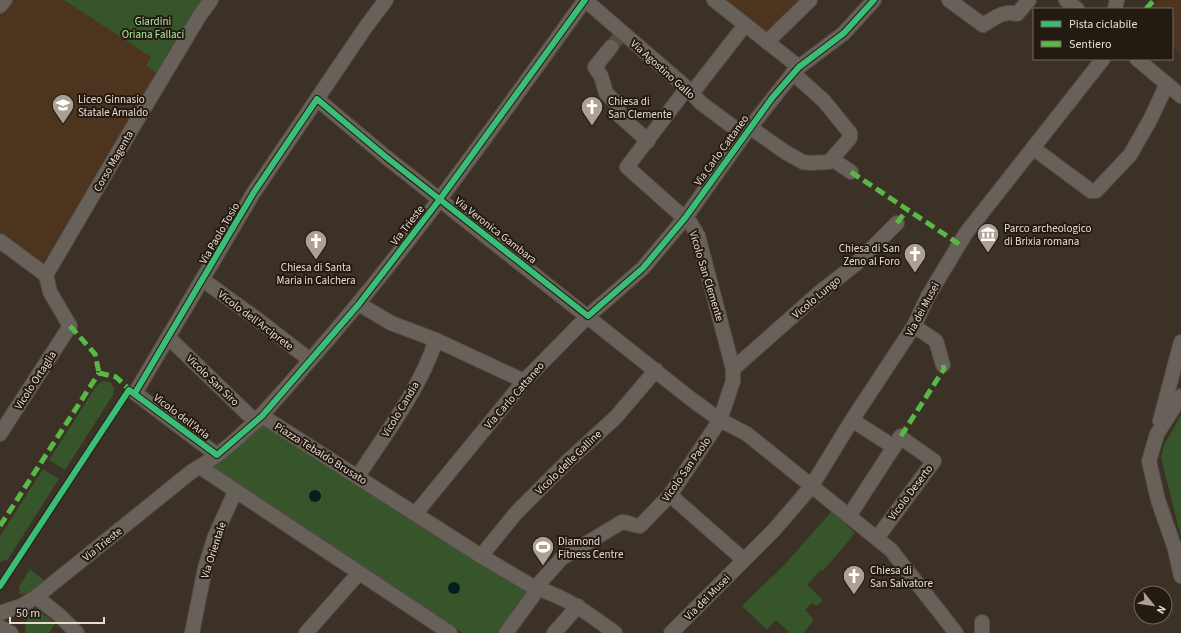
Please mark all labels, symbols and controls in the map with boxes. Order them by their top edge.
legend [1033,8,1173,60]
park label: Giardini Oriana Fallaci [122,14,184,42]
text: Pista ciclabile [1069,16,1137,33]
street label: Via Agostino Gallo [627,36,698,103]
text: Sentiero [1069,36,1111,53]
school or university icon: Liceo Ginnasio Statale Arnaldo [50,92,76,125]
place label: Liceo Ginnasio Statale Arnaldo [78,92,148,120]
church icon: Chiesa di San Clemente [579,94,605,127]
place label: Chiesa di San Clemente [608,94,672,122]
street label: Via Carlo Cattaneo [691,112,752,189]
street label: Corso Magenta [90,128,137,195]
street label: Via Veronica Gambara [452,194,540,267]
street label: Via Paolo Tosio [196,200,243,267]
street label: Via Trieste [387,202,428,248]
museum icon: Parco archeologico di Brixia romana [975,221,1001,254]
place label: Parco archeologico di Brixia romana [1004,221,1091,249]
church icon: Chiesa di Santa Maria in Calchera [303,228,329,261]
street label: Vicolo San Clemente [686,229,728,324]
place label: Chiesa di San Zeno al Foro [839,241,900,269]
church icon: Chiesa di San Zeno al Foro [902,241,928,274]
place label: Chiesa di Santa Maria in Calchera [277,260,355,288]
street label: Vicolo Lungo [789,273,844,322]
street label: Via dei Musei [902,280,943,339]
street label: Vicolo dell'Arciprete [215,287,297,354]
street label: Vicolo Ortaglia [11,348,60,412]
street label: Vicolo San Siro [183,351,242,409]
street label: Via Carlo Cattaneo [481,359,548,432]
street label: Vicolo Candia [378,379,423,440]
street label: Vicolo dell'Aria [150,390,213,443]
street label: Piazza Tebaldo Brusato [272,419,370,488]
street label: Vicolo delle Galline [532,426,605,498]
street label: Vicolo San Paolo [659,434,714,505]
street label: Vicolo Deserto [885,462,936,523]
street label: Via Orientale [197,519,230,580]
street label: Via Trieste [79,523,126,565]
sports icon: Diamond Fitness Centre [530,534,556,567]
place label: Diamond Fitness Centre [558,534,624,562]
church icon: Chiesa di San Salvatore [841,563,867,596]
place label: Chiesa di San Salvatore [870,563,933,591]
street label: Via dei Musei [681,571,734,624]
north arrow [1133,585,1173,625]
scale bar [10,599,104,625]
text: N [1153,603,1170,617]
text: 50 m [16,605,40,622]

